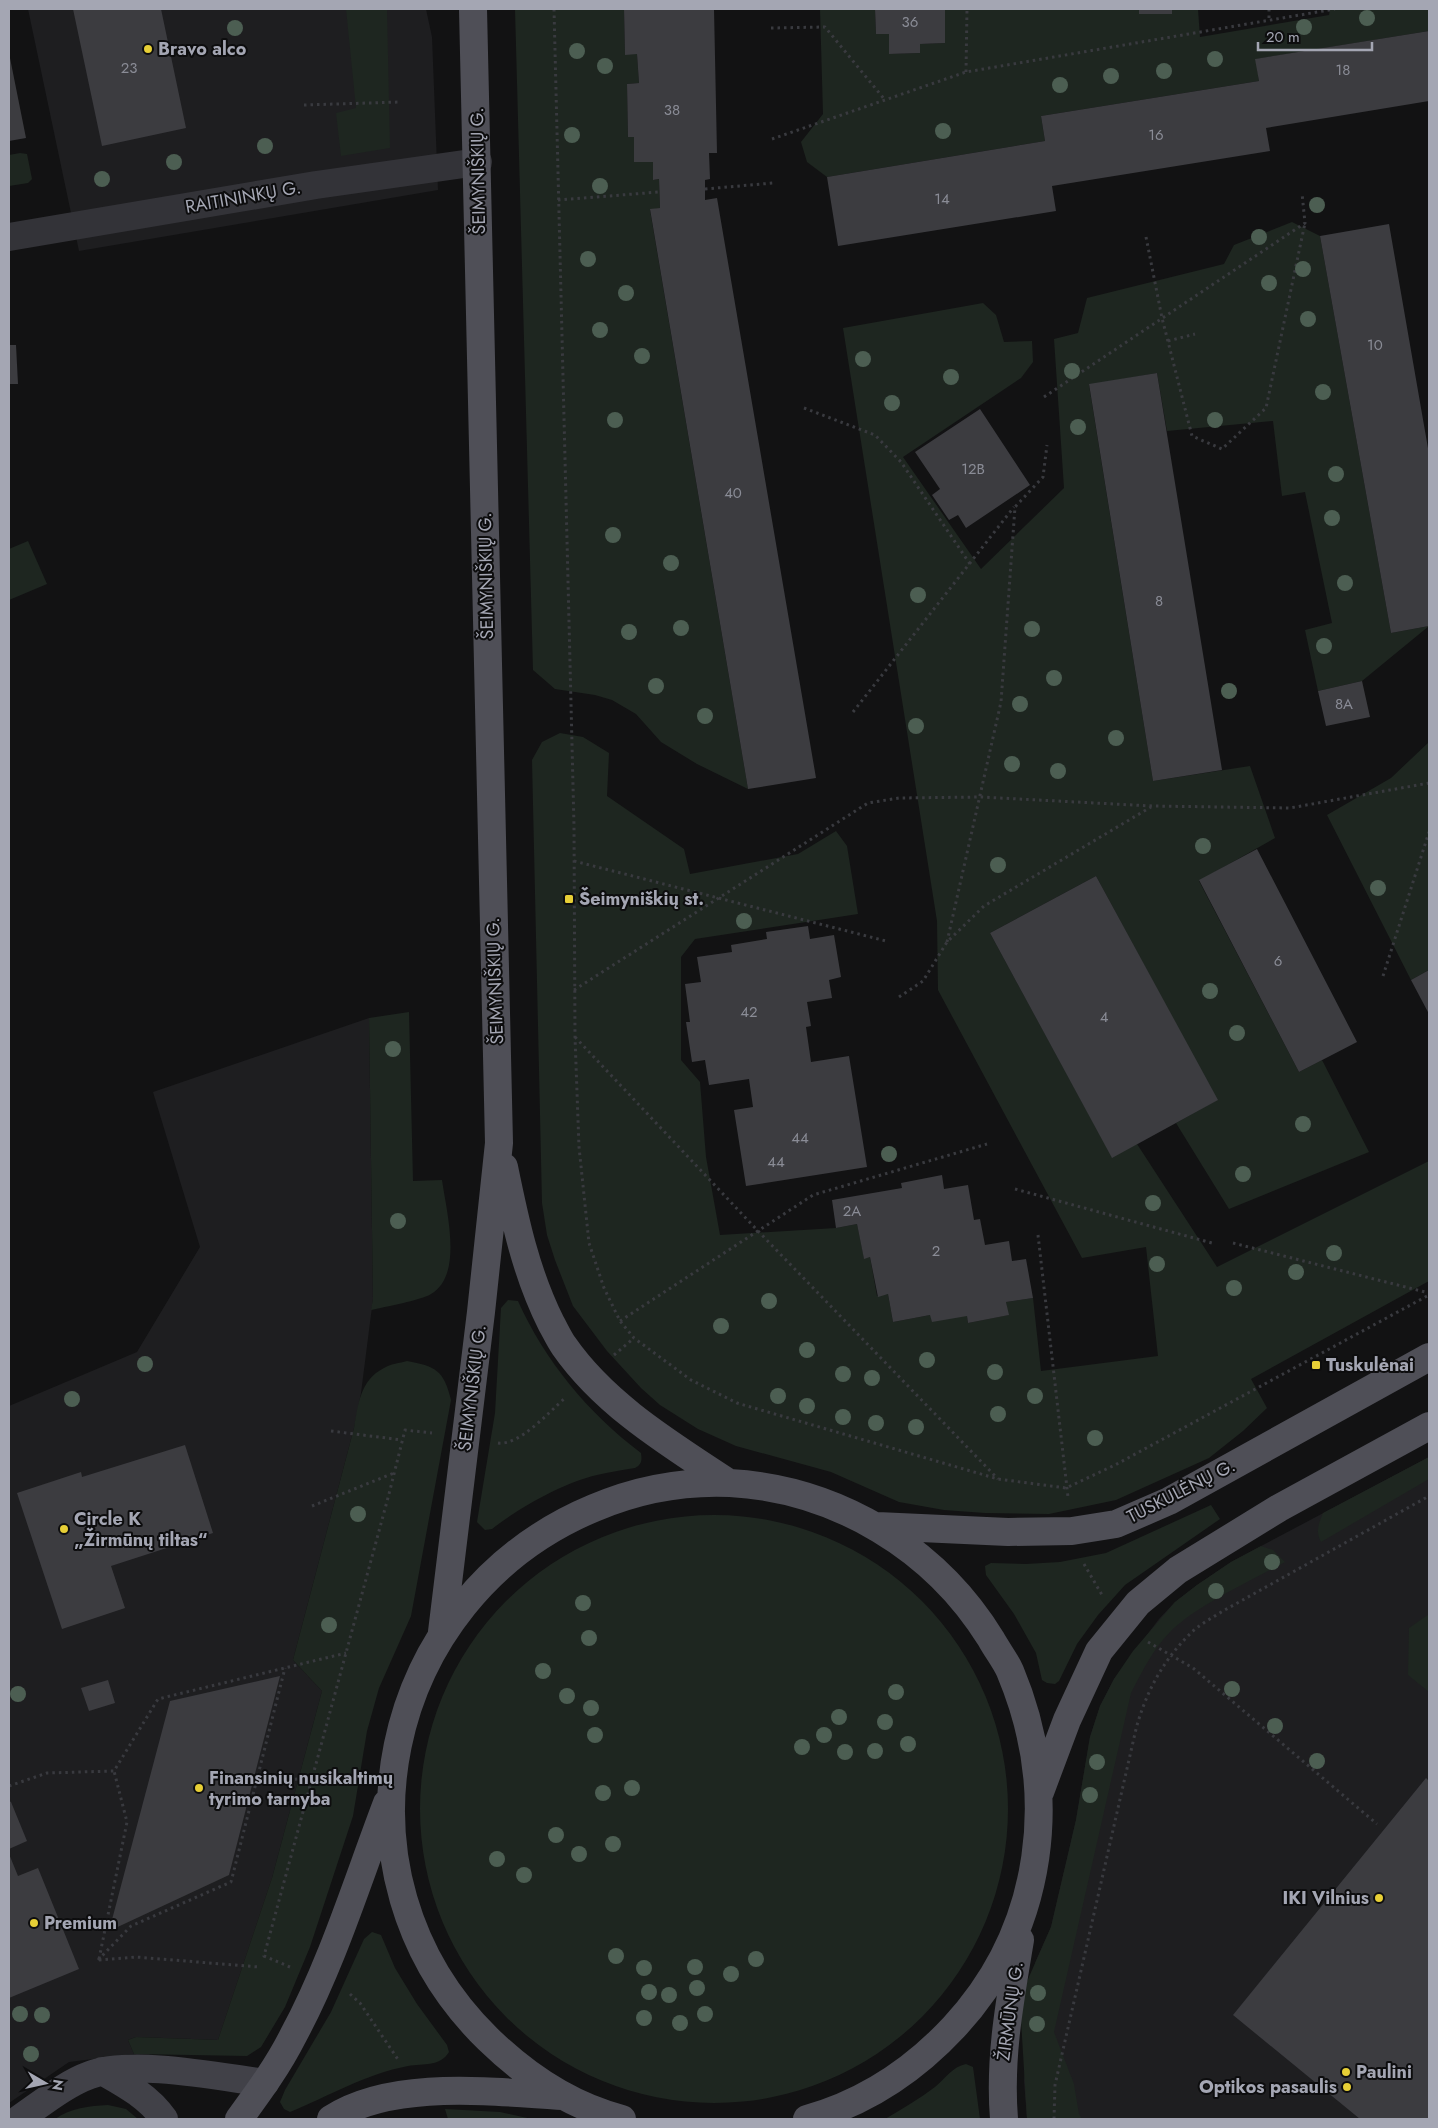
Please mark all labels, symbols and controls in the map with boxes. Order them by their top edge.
house number: 36 [902,11,918,33]
scale bar [1258,20,1372,52]
text: 20 m [1266,26,1300,48]
place label: Bravo alco [158,36,247,62]
marker: Bravo alco [142,43,154,55]
house number: 23 [121,57,137,79]
house number: 18 [1336,59,1350,81]
house number: 38 [664,99,680,121]
street label: ŠEIMYNIŠKIŲ G. [464,107,492,235]
house number: 16 [1148,124,1164,146]
street label: RAITININKŲ G. [183,174,303,220]
house number: 14 [934,188,950,210]
house number: 10 [1367,334,1383,356]
house number: 12B [961,458,985,480]
house number: 40 [724,482,742,504]
street label: ŠEIMYNIŠKIŲ G. [472,512,500,640]
house number: 8 [1155,590,1163,612]
house number: 8A [1335,693,1353,715]
place label: Šeimyniškių st. [579,886,704,912]
marker: Šeimyniškių st. [563,893,575,905]
street label: ŠEIMYNIŠKIŲ G. [480,917,510,1045]
house number: 6 [1274,950,1282,972]
house number: 42 [740,1001,758,1023]
house number: 4 [1100,1006,1109,1028]
house number: 44 [791,1127,809,1149]
house number: 44 [767,1151,785,1173]
house number: 2A [843,1200,861,1222]
house number: 2 [932,1240,940,1262]
street label: ŠEIMYNIŠKIŲ G. [451,1323,493,1453]
place label: Tuskulėnai [1326,1352,1414,1378]
marker: Tuskulėnai [1310,1359,1322,1371]
street label: TUSKULĖNŲ G. [1122,1453,1240,1529]
place label: Circle K „Žirmūnų tiltas“ [74,1506,208,1553]
marker: Circle K „Žirmūnų tiltas“ [58,1523,70,1535]
place label: Finansinių nusikaltimų tyrimo tarnyba [209,1765,393,1812]
marker: Finansinių nusikaltimų tyrimo tarnyba [193,1782,205,1794]
place label: IKI Vilnius [1283,1885,1369,1911]
marker: IKI Vilnius [1373,1892,1385,1904]
place label: Premium [44,1910,117,1936]
marker: Premium [28,1917,40,1929]
street label: ŽIRMŪNŲ G. [990,1960,1030,2062]
north arrow [20,2058,70,2108]
place label: Paulini [1356,2059,1412,2085]
marker: Paulini [1340,2066,1352,2078]
place label: Optikos pasaulis [1199,2074,1337,2100]
text: N [47,2078,69,2092]
marker: Optikos pasaulis [1341,2081,1353,2093]

